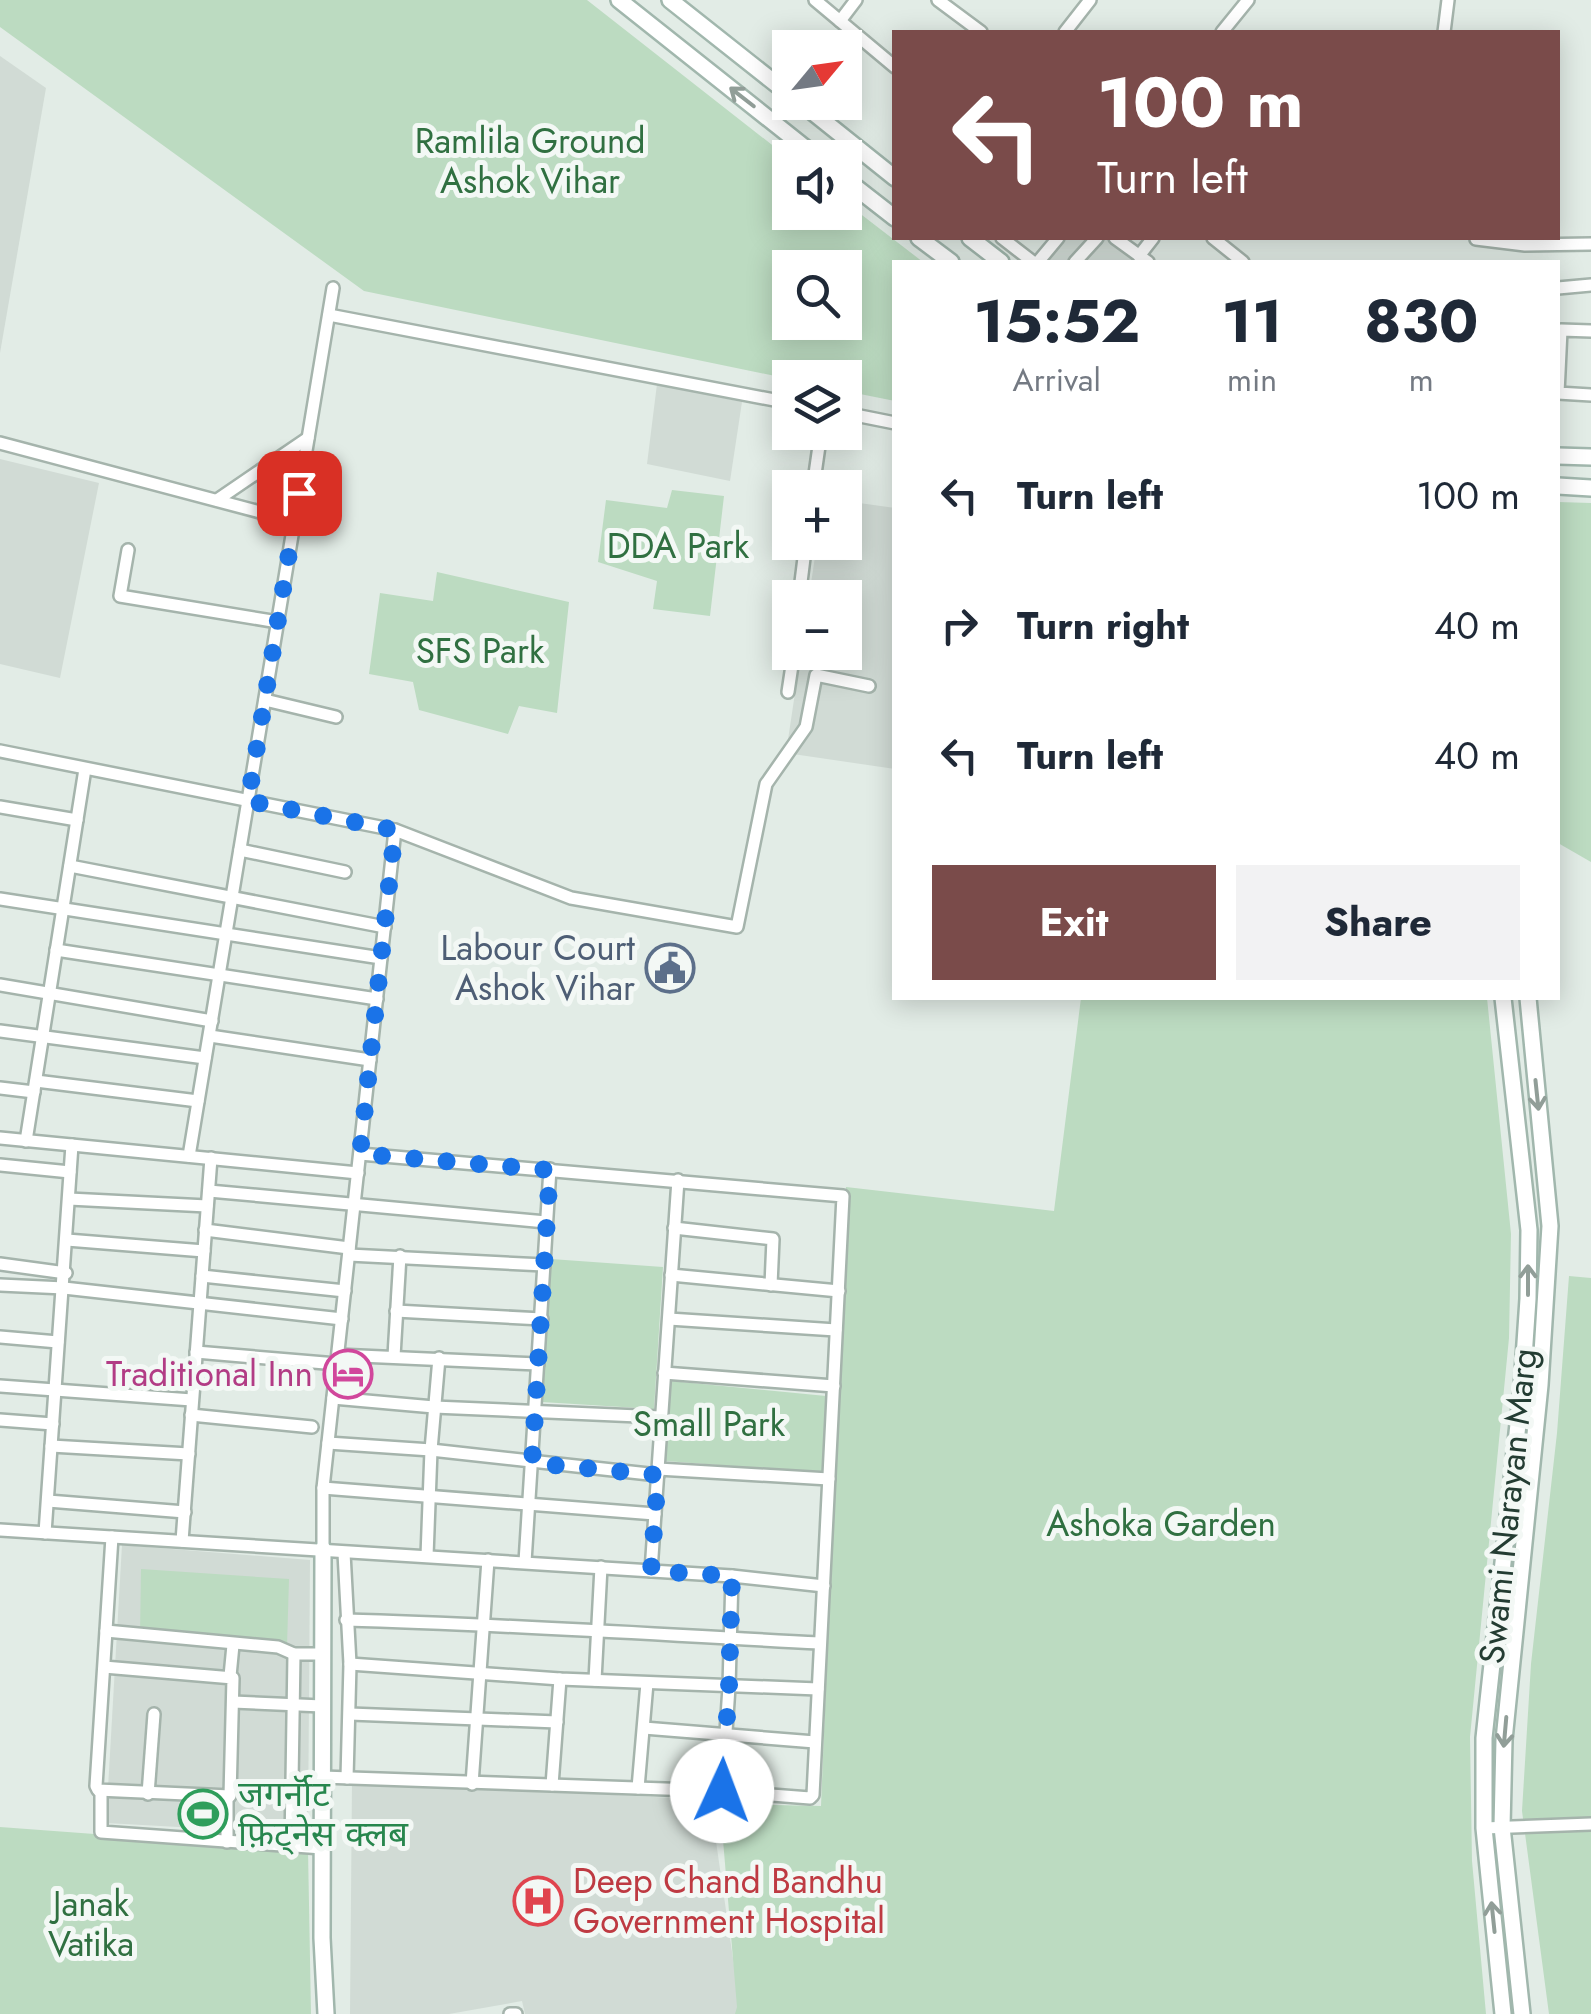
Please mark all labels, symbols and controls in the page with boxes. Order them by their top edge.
north arrow [772,30,862,120]
map controls [772,30,862,670]
text: 100 m [1097,52,1304,153]
icon: left [932,70,1062,200]
one-way arrow [729,87,756,108]
park label: Ramlila Ground Ashok Vihar [415,116,645,206]
button: sound [772,140,862,230]
text: Turn left [1097,145,1248,210]
button: search [772,250,862,340]
text: 15:52 [973,278,1140,365]
text: 11 [1221,278,1283,365]
text: 830 [1364,278,1479,365]
text: Arrival [1013,357,1101,403]
text: min [1227,357,1277,403]
text: m [1409,357,1434,403]
button: layers [772,360,862,450]
pin [257,451,342,536]
icon: arrive [272,466,327,521]
icon: left [932,468,987,523]
text: Turn left [1017,468,1163,523]
text: 100 m [1416,468,1520,523]
button: + [772,470,862,560]
park label: DDA Park [607,521,750,571]
button: − [772,580,862,670]
icon: right [932,598,987,653]
text: Turn right [1017,598,1189,653]
text: 40 m [1434,598,1520,653]
park label: SFS Park [416,626,545,676]
icon: left [932,728,987,783]
text: Turn left [1017,728,1163,783]
text: 40 m [1434,728,1520,783]
button: Exit [932,865,1216,980]
button: Share [1236,865,1520,980]
place label: Labour Court Ashok Vihar [441,923,636,1013]
public building icon: Labour Court Ashok Vihar [644,942,696,994]
one-way arrow [1528,1078,1547,1110]
one-way arrow [1518,1264,1538,1296]
street label: Swami Narayan Marg [1467,1346,1549,1666]
hotel icon: Traditional Inn [322,1348,374,1400]
place label: Traditional Inn [106,1349,313,1399]
park label: Small Park [633,1399,786,1449]
park label: Ashoka Garden [1046,1499,1276,1549]
one-way arrow [1496,1715,1515,1747]
position arrow [670,1739,774,1843]
place label: जगर्नॉट फ़िट्नेस क्लब [238,1769,409,1859]
sports icon: जगर्नॉट फ़िट्नेस क्लब [177,1788,229,1840]
place label: Deep Chand Bandhu Government Hospital [573,1856,885,1946]
hospital icon: Deep Chand Bandhu Government Hospital [512,1875,564,1927]
park label: Janak Vatika [48,1879,134,1969]
one-way arrow [1484,1901,1503,1934]

